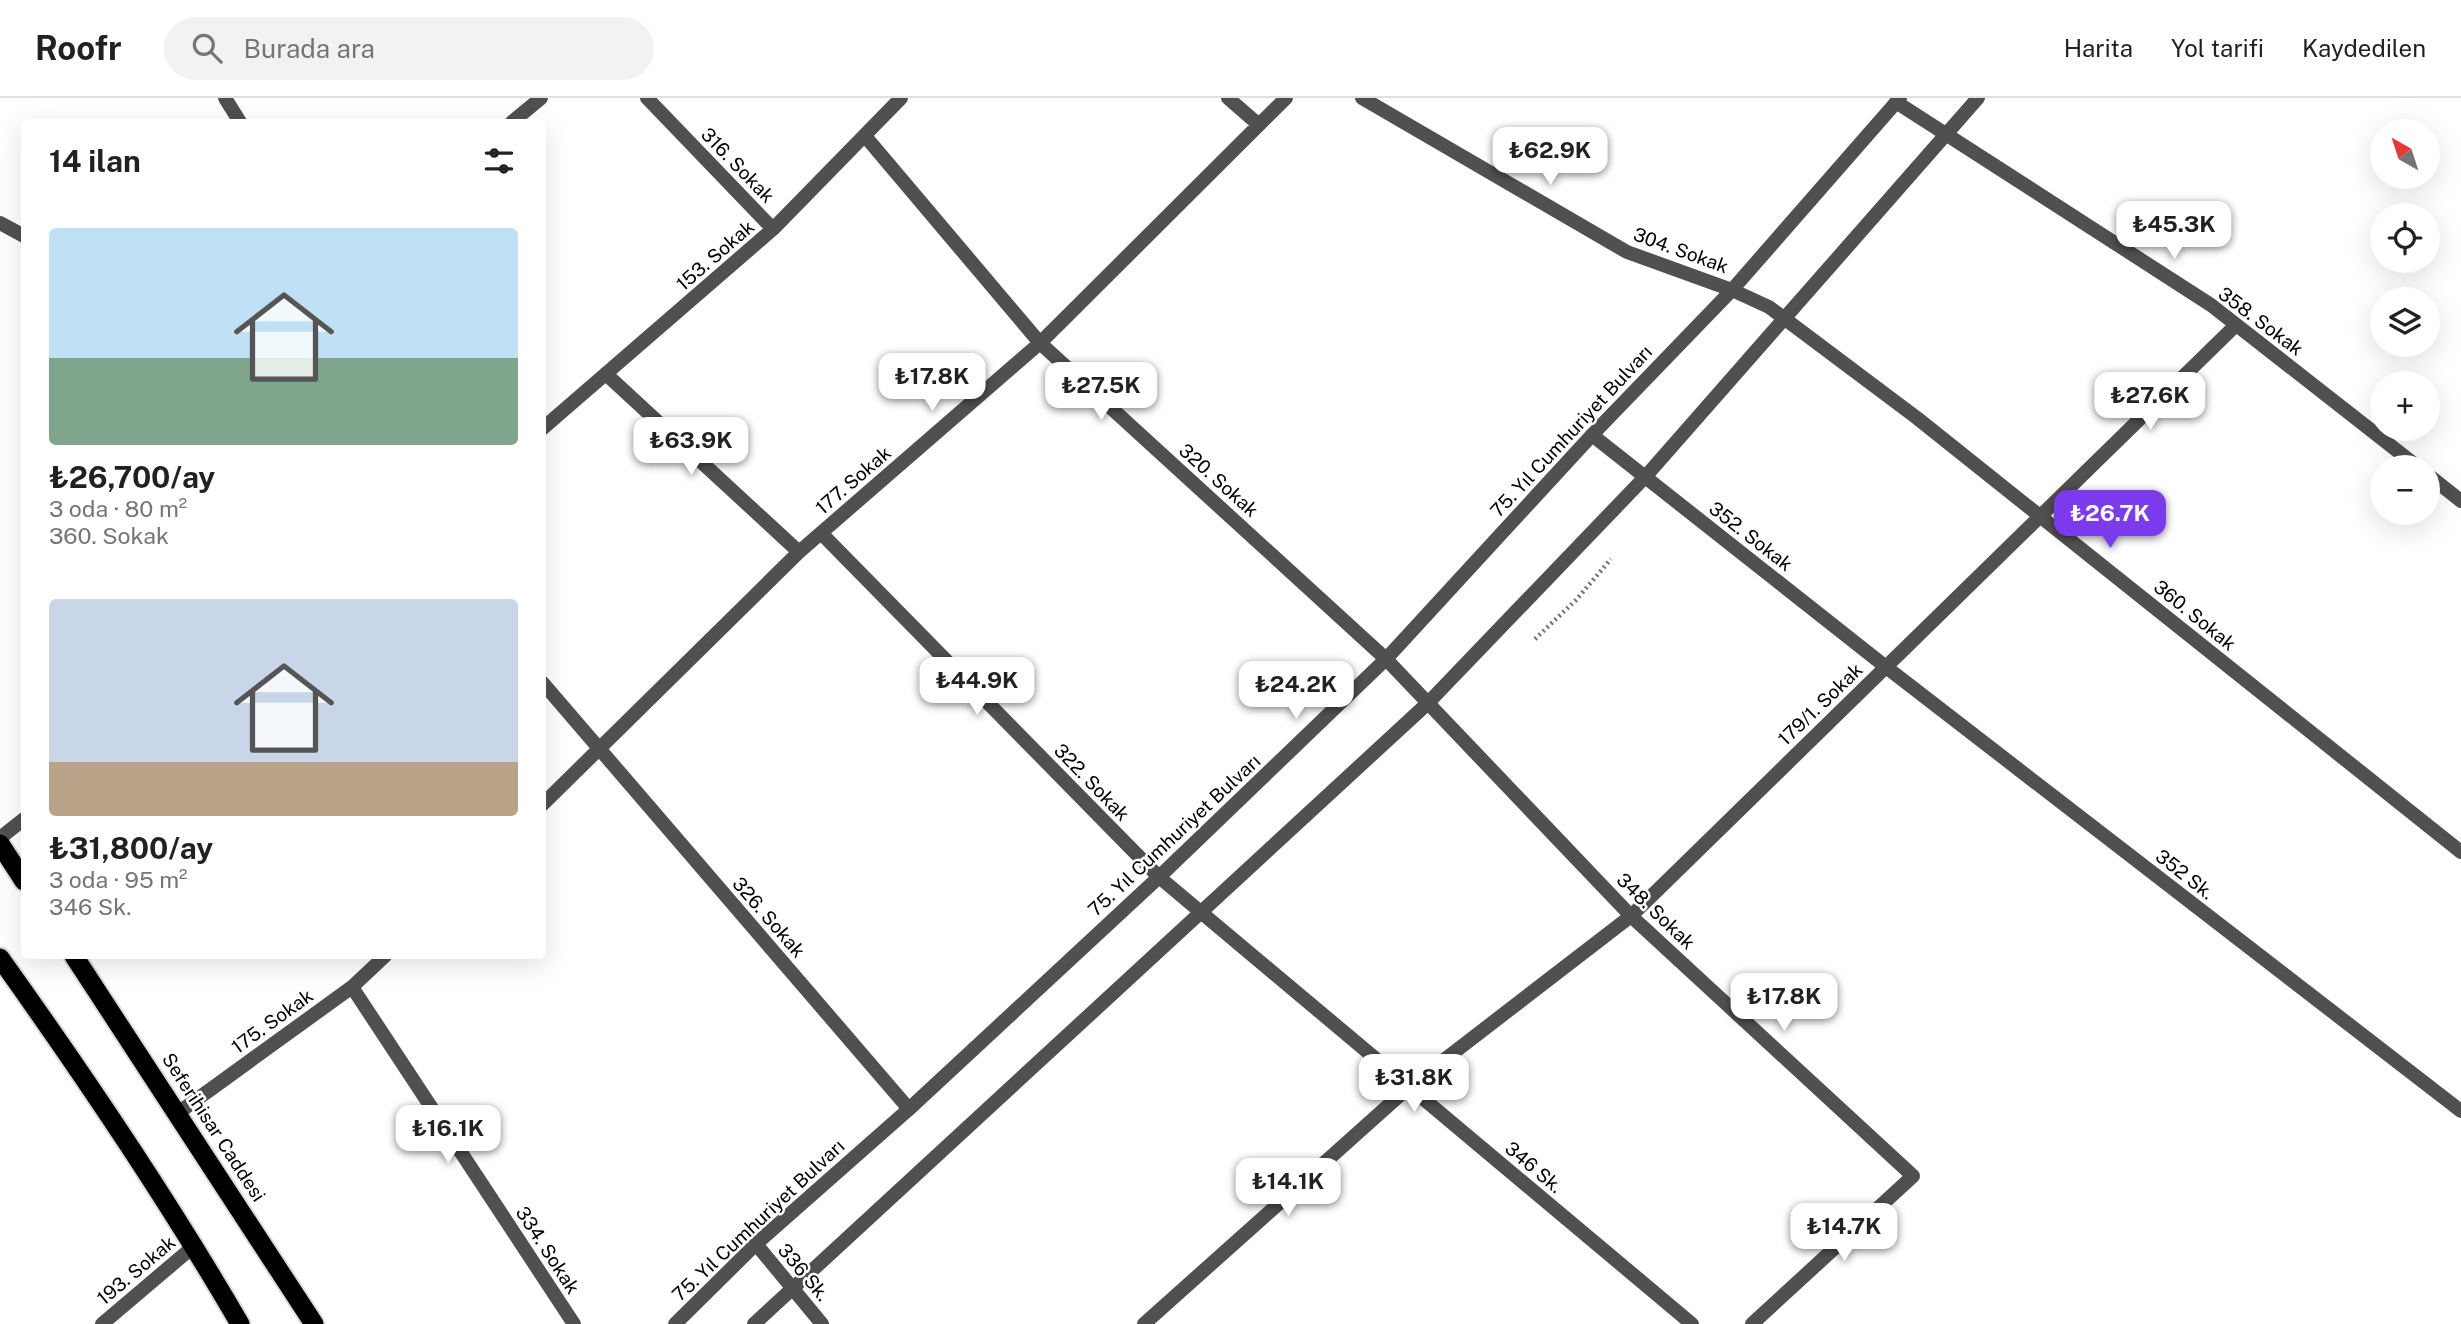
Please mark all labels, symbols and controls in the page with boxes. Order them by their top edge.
search box [164,17,654,80]
text: Roofr [35,29,122,67]
icon: search [188,29,226,67]
text: Burada ara [244,33,375,64]
text: Harita [2064,34,2133,62]
text: Yol tarifi [2171,34,2264,62]
text: Kaydedilen [2302,34,2426,62]
north arrow [2370,119,2440,189]
map controls [2370,119,2440,525]
street label: 316. Sokak [697,123,779,207]
pin: ₺62.9K [1493,127,1607,187]
text: ₺62.9K [1509,136,1591,163]
icon: filters [480,142,518,180]
text: 14 ilan [49,143,141,179]
pin: ₺45.3K [2117,202,2231,261]
button: locate [2370,203,2440,273]
text: ₺45.3K [2132,210,2216,237]
street label: 153. Sokak [672,215,759,295]
street label: 304. Sokak [1631,223,1732,277]
icon: home [221,274,347,400]
street label: 358. Sokak [2214,282,2308,360]
button: layers [2370,287,2440,357]
street label: 75. Yıl Cumhuriyet Bulvarı [1486,341,1656,521]
pin: ₺17.8K [875,354,989,413]
text: ₺17.8K [895,362,969,389]
pin: ₺27.5K [1044,362,1158,422]
text: ₺27.5K [1061,371,1141,398]
button: + [2370,371,2440,441]
pin: ₺27.6K [2093,372,2207,432]
text: ₺27.6K [2110,381,2190,408]
pin: ₺63.9K [634,418,748,477]
text: ₺63.9K [649,426,733,453]
street label: 320. Sokak [1175,439,1263,521]
street label: 177. Sokak [811,441,895,519]
button: − [2370,455,2440,525]
text: ₺26,700/ay [49,459,215,495]
pin: ₺26.7K [2053,490,2167,550]
text: 3 oda · 80 m² [49,495,187,522]
street label: 352. Sokak [1705,497,1797,575]
text: ₺26.7K [2070,499,2150,526]
text: 360. Sokak [49,522,169,549]
street label: 360. Sokak [2150,575,2241,655]
icon: home [221,645,347,771]
pin: ₺44.9K [920,658,1034,717]
street label: 179/1. Sokak [1773,658,1867,750]
pin: ₺24.2K [1239,662,1353,721]
text: ₺44.9K [935,666,1019,693]
text: ₺24.2K [1255,670,1337,697]
street label: 322. Sokak [1050,739,1134,825]
street label: 75. Yıl Cumhuriyet Bulvarı [1084,750,1264,920]
text: ₺31,800/ay [49,830,213,866]
street label: 352 Sk. [2152,844,2218,904]
text: 3 oda · 95 m² [49,866,188,893]
street label: 348. Sokak [1612,868,1700,954]
street label: 326. Sokak [728,872,810,962]
text: 346 Sk. [49,893,131,920]
pin: ₺17.8K [1727,974,1841,1033]
text: ₺17.8K [1747,982,1821,1009]
street label: 175. Sokak [227,984,317,1058]
street label: Seferihisar Caddesi [158,1049,270,1205]
pin: ₺31.8K [1357,1054,1471,1114]
text: ₺31.8K [1375,1063,1453,1090]
pin: ₺16.1K [391,1105,505,1165]
text: ₺16.1K [412,1114,484,1141]
street label: 75. Yıl Cumhuriyet Bulvarı [668,1135,848,1305]
street label: 346 Sk. [1501,1137,1567,1197]
pin: ₺14.1K [1231,1158,1345,1218]
text: ₺14.1K [1252,1167,1324,1194]
street label: 334. Sokak [512,1202,585,1298]
pin: ₺14.7K [1787,1204,1901,1263]
text: ₺14.7K [1806,1212,1882,1239]
street label: 193. Sokak [92,1231,180,1309]
street label: 336 Sk. [774,1239,834,1305]

